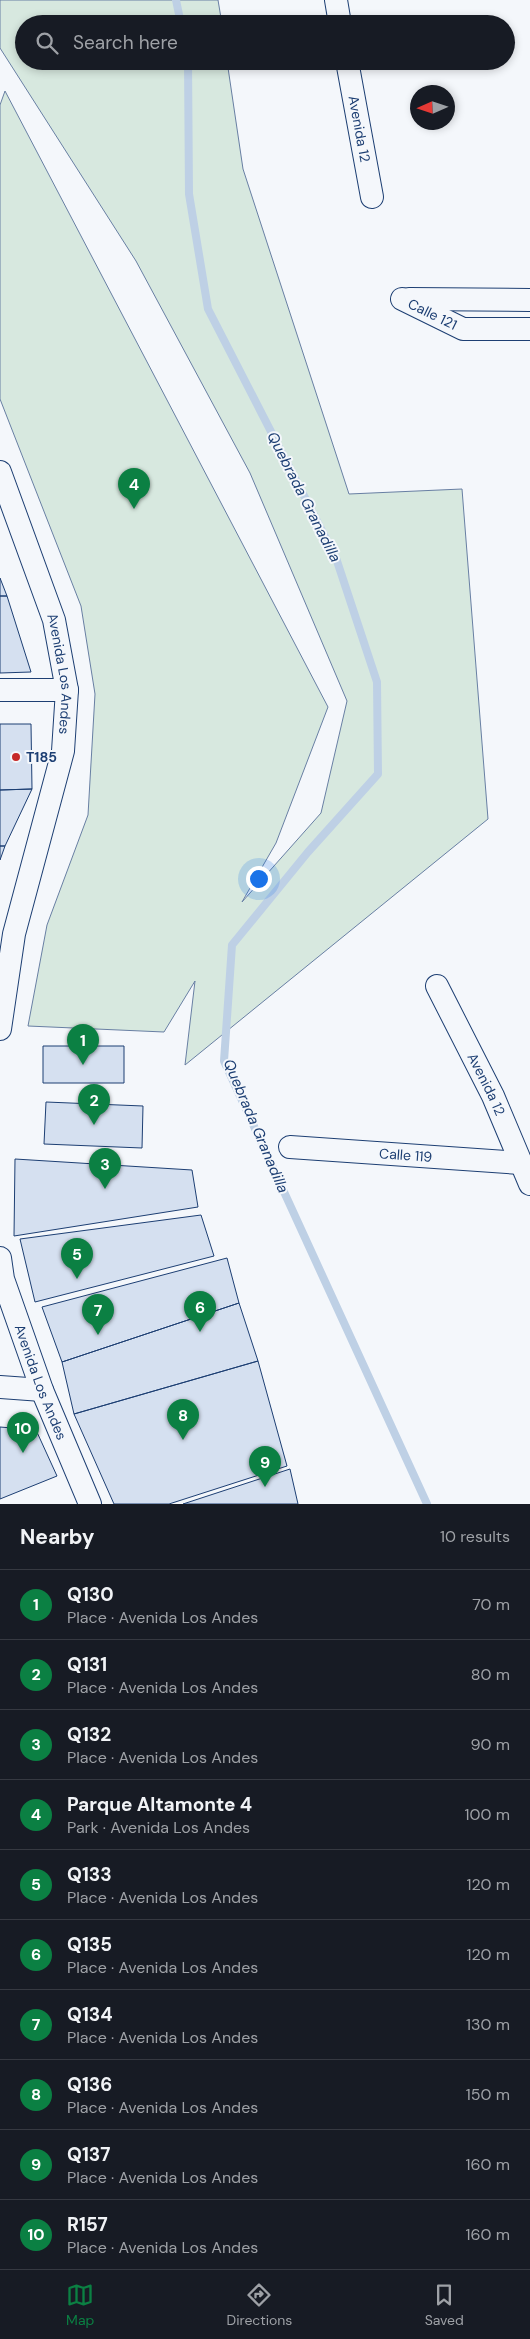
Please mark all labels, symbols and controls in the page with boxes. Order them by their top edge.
search box [15,15,515,70]
icon: search [33,29,61,57]
text: Search here [73,30,178,55]
north arrow [410,85,455,130]
street label: Avenida 12 [345,94,374,164]
street label: Calle 121 [405,294,460,334]
water label: Quebrada Granadilla [262,428,346,566]
pin: 4 [118,468,150,509]
street label: Avenida Los Andes [43,611,76,735]
place label: T185 [26,748,57,766]
marker: T185 [10,751,22,763]
your location [246,866,272,892]
pin: 1 [67,1024,99,1065]
street label: Avenida 12 [464,1050,509,1118]
water label: Quebrada Granadilla [219,1056,293,1196]
pin: 2 [78,1084,110,1125]
street label: Calle 119 [379,1144,433,1166]
pin: 3 [89,1148,121,1189]
pin: 5 [61,1238,93,1279]
pin: 6 [184,1291,216,1332]
pin: 7 [82,1294,114,1335]
street label: Avenida Los Andes [11,1322,71,1443]
pin: 8 [167,1399,199,1440]
pin: 10 [7,1412,39,1453]
pin: 9 [249,1446,281,1487]
text: Nearby [20,1523,94,1551]
text: 10 results [440,1526,510,1547]
text: Q130 [67,1582,114,1607]
text: 1 [33,1594,39,1615]
text: 70 m [472,1594,510,1615]
text: Place · Avenida Los Andes [67,1607,258,1628]
text: Q131 [67,1652,107,1677]
text: 2 [31,1664,41,1685]
text: 80 m [471,1664,510,1685]
text: Place · Avenida Los Andes [67,1677,258,1698]
text: Q132 [67,1722,111,1747]
text: 3 [31,1734,41,1755]
text: 90 m [470,1734,510,1755]
text: Place · Avenida Los Andes [67,1747,258,1768]
text: Parque Altamonte 4 [67,1792,252,1817]
text: 4 [31,1804,41,1825]
text: 100 m [465,1804,510,1825]
text: Park · Avenida Los Andes [67,1817,250,1838]
text: Q133 [67,1862,112,1887]
text: 5 [31,1874,41,1895]
text: 120 m [466,1874,510,1895]
text: Place · Avenida Los Andes [67,1887,258,1908]
text: Q135 [67,1932,112,1957]
text: 6 [31,1944,41,1965]
text: 120 m [466,1944,510,1965]
text: Place · Avenida Los Andes [67,1957,258,1978]
text: Q134 [67,2002,113,2027]
text: 7 [32,2014,40,2035]
text: 130 m [466,2014,510,2035]
text: Place · Avenida Los Andes [67,2027,258,2048]
text: Q136 [67,2072,112,2097]
text: 8 [31,2084,41,2105]
text: 150 m [466,2084,510,2105]
text: Place · Avenida Los Andes [67,2097,258,2118]
text: Q137 [67,2142,110,2167]
text: 9 [31,2154,41,2175]
text: 160 m [466,2154,510,2175]
text: Place · Avenida Los Andes [67,2167,258,2188]
text: R157 [67,2212,108,2237]
text: 10 [27,2224,45,2245]
text: 160 m [466,2224,510,2245]
text: Place · Avenida Los Andes [67,2237,258,2258]
tab: Map [66,2281,94,2329]
tab: Directions [227,2281,292,2329]
tab: Saved [425,2281,464,2329]

